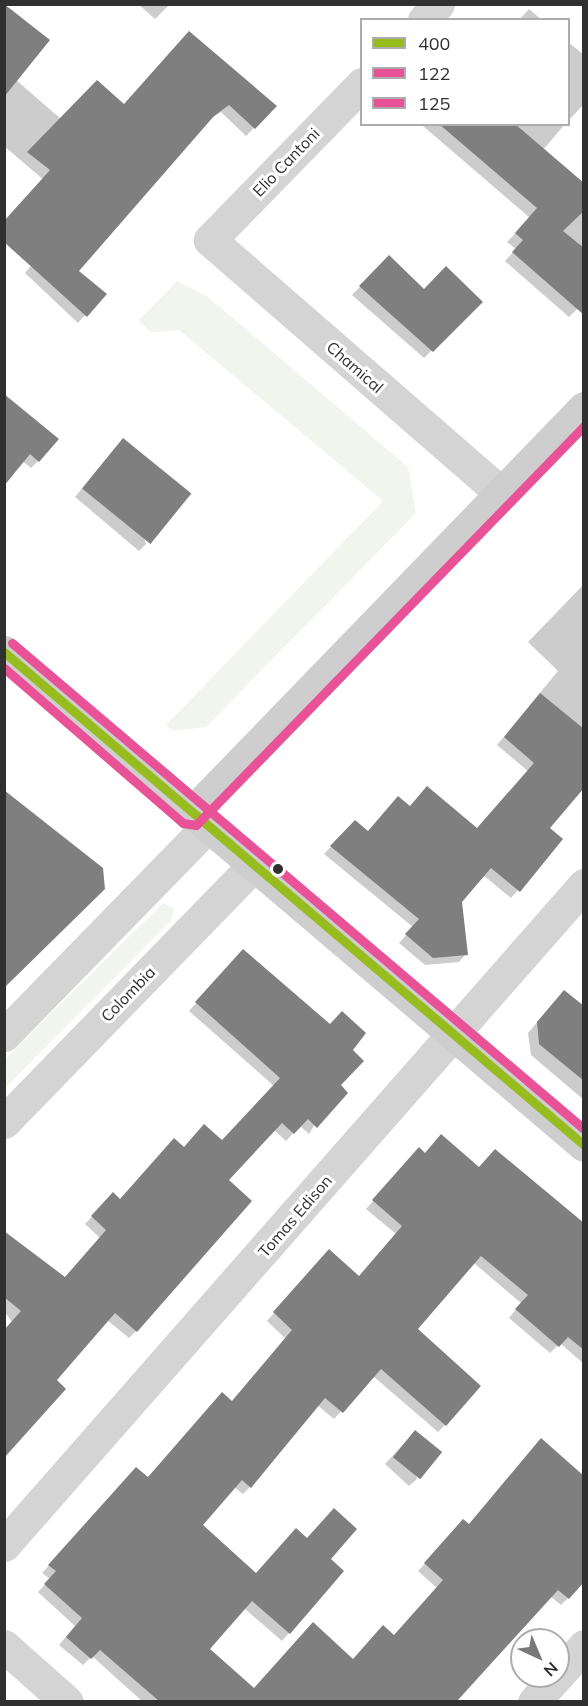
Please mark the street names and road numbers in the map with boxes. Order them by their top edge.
street label: Elio Cantoni [249,124,323,200]
street label: Chamical [323,337,387,397]
street label: Colombia [97,962,159,1026]
street label: Tomas Edison [254,1171,336,1261]

